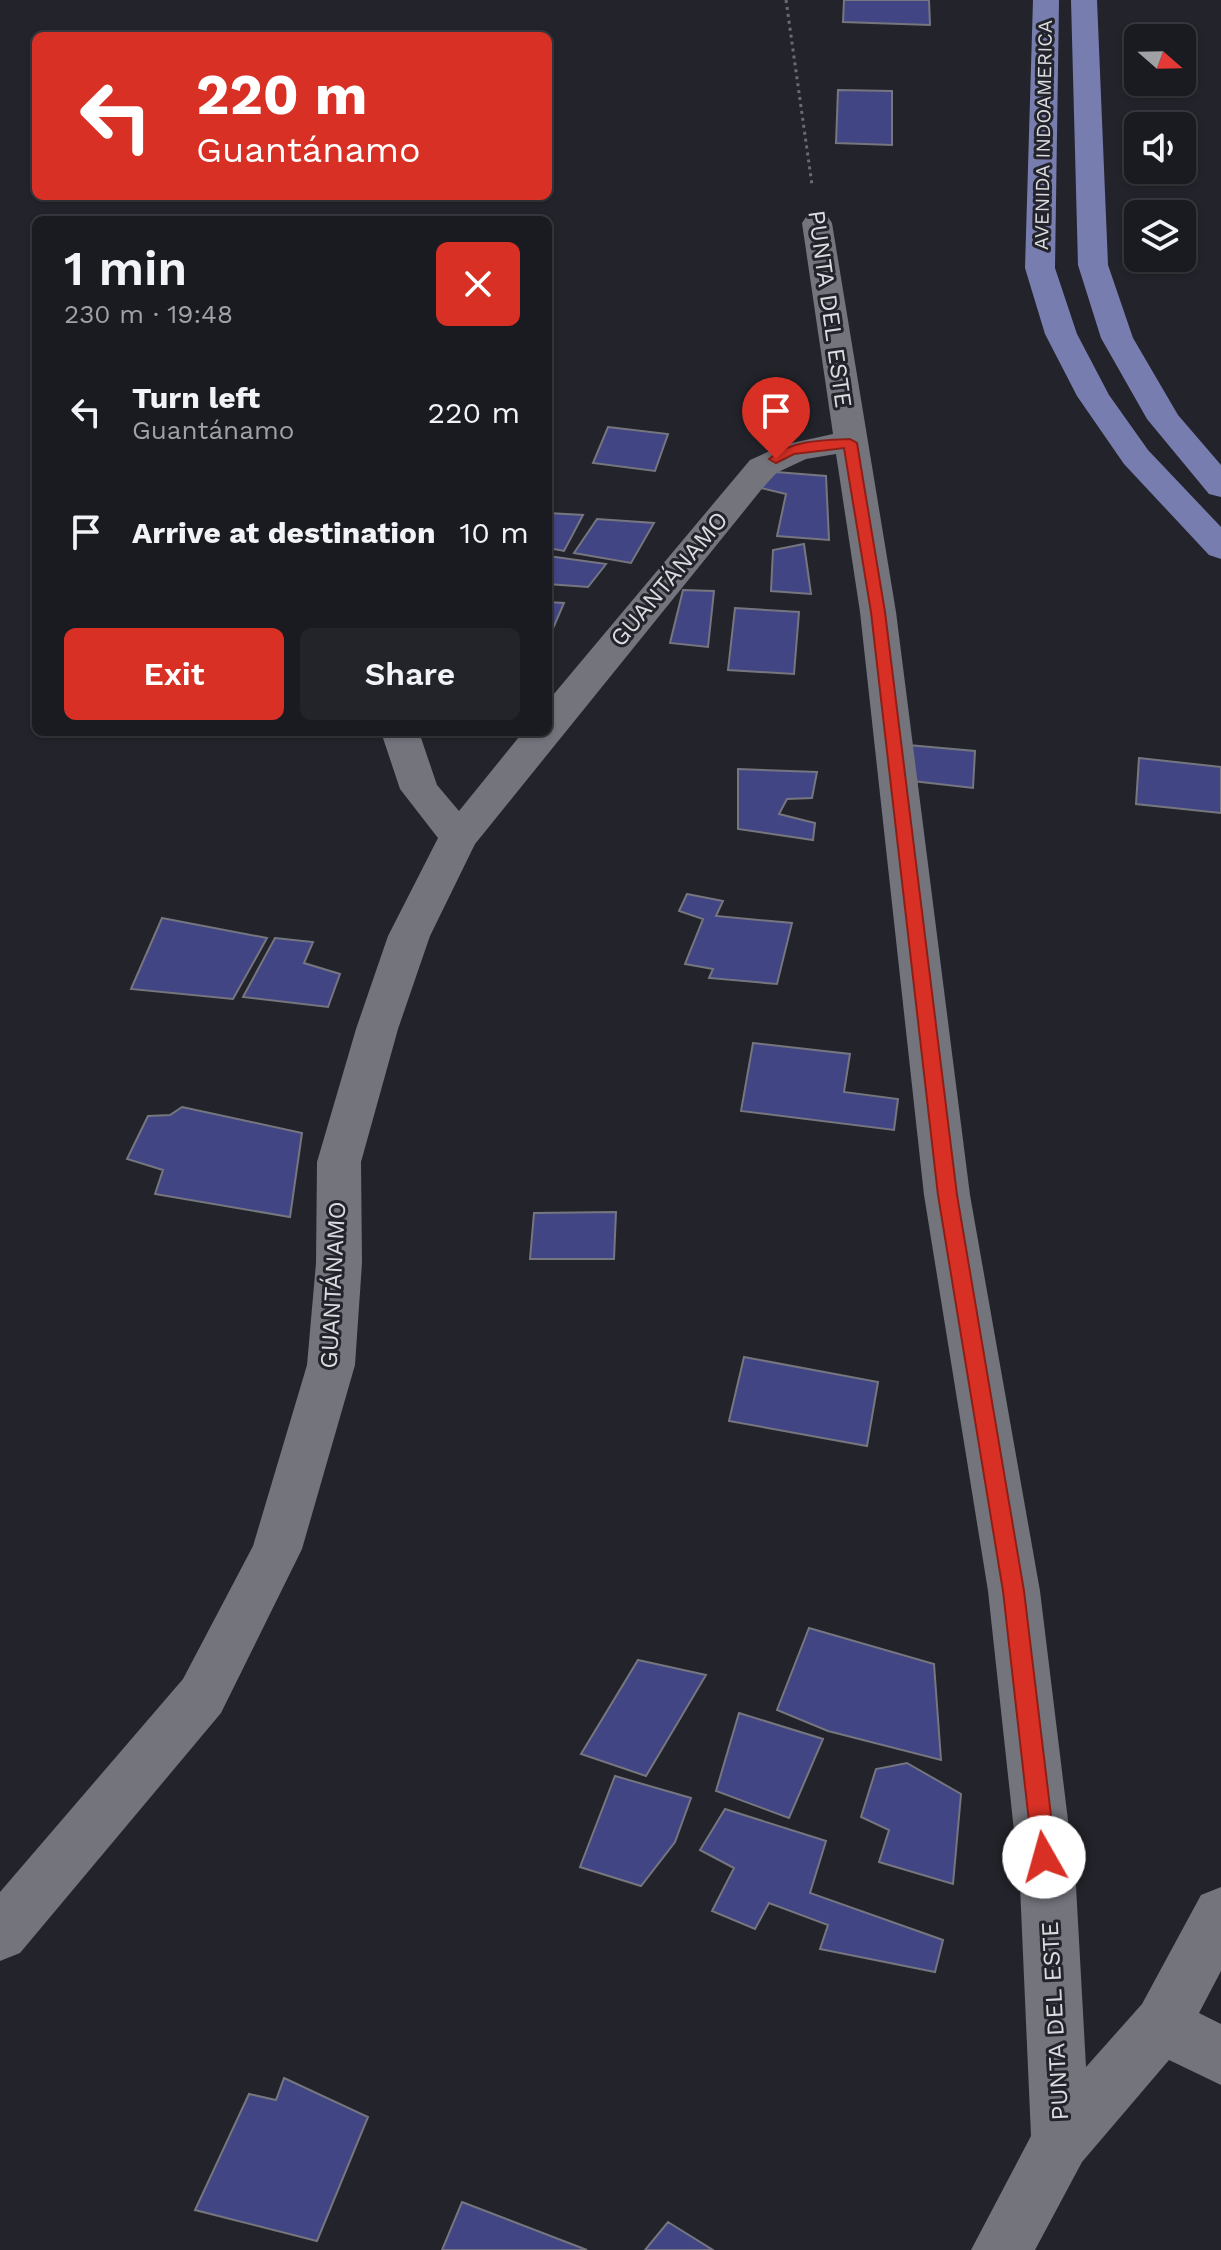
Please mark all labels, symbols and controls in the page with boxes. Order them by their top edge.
street label: AVENIDA INDOAMERICA [1029,20,1057,250]
north arrow [1124,24,1196,96]
map controls [1124,24,1196,272]
text: 220 m [196,62,368,128]
icon: left [64,64,168,168]
button: sound [1124,112,1196,184]
text: Guantánamo [196,129,421,171]
button: layers [1124,200,1196,272]
street label: PUNTA DEL ESTE [802,209,858,409]
text: 1 min [64,240,187,297]
button: close [436,242,520,326]
text: 230 m · 19:48 [64,299,233,329]
pin [742,377,810,459]
text: Turn left [132,380,260,415]
icon: arrive [754,389,798,433]
icon: left [64,390,108,434]
text: 220 m [428,395,520,430]
text: Guantánamo [132,415,294,445]
street label: GUANTÁNAMO [604,506,734,652]
icon: arrive [64,510,108,554]
text: Arrive at destination [132,515,436,550]
text: 10 m [460,515,529,550]
button: Exit [64,628,284,720]
button: Share [300,628,520,720]
street label: GUANTÁNAMO [315,1201,351,1369]
position arrow [1002,1815,1086,1899]
street label: PUNTA DEL ESTE [1036,1921,1074,2121]

